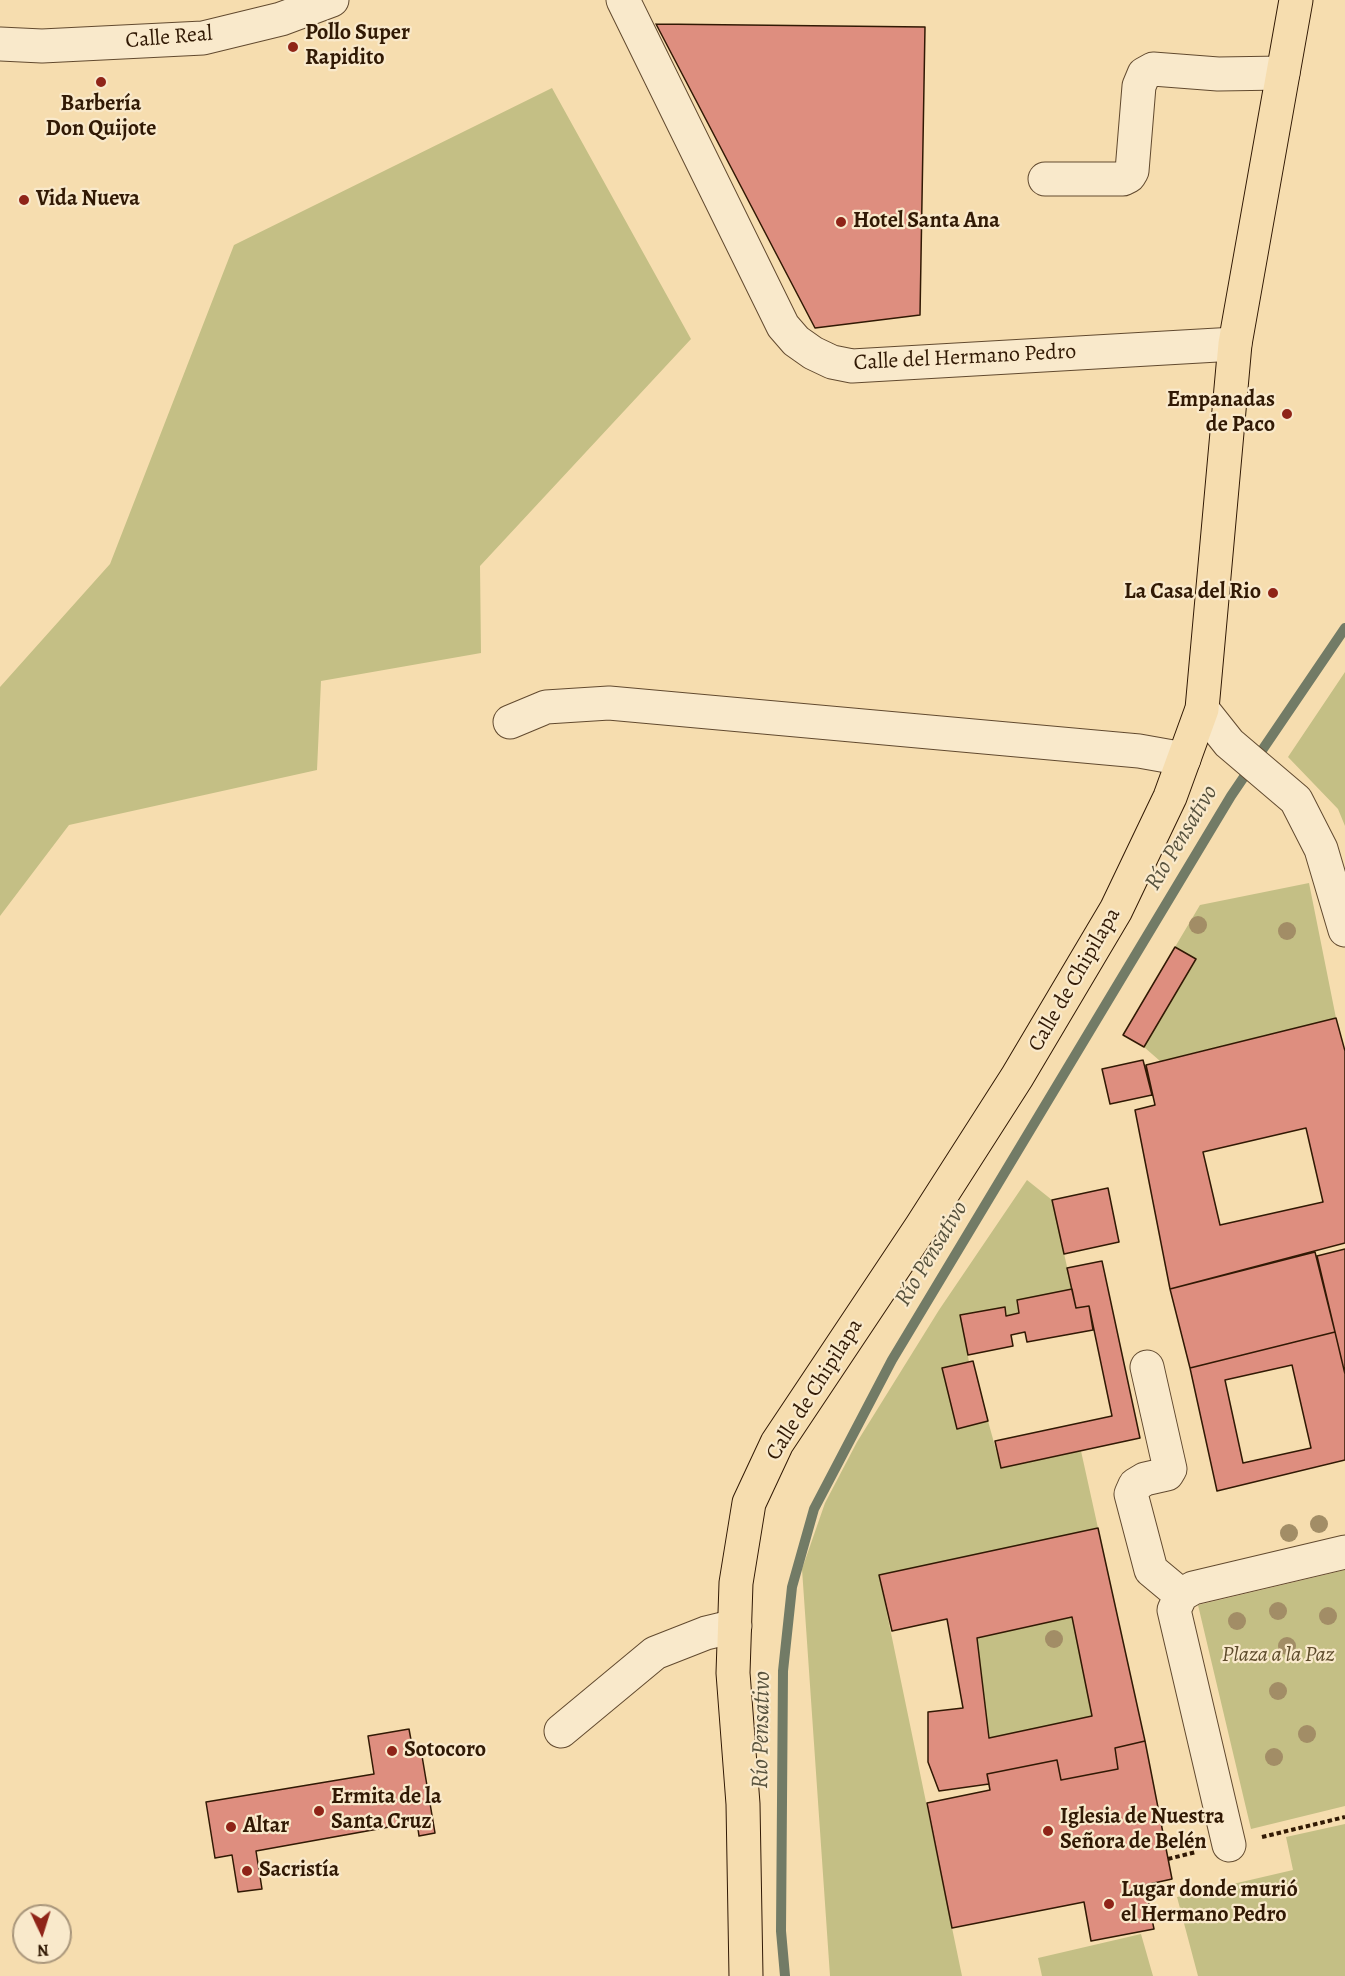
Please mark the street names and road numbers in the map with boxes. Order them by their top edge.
street label: Calle Real [124,21,214,55]
street label: Calle del Hermano Pedro [853,339,1077,377]
street label: Calle de Chipilapa [1023,903,1127,1057]
street label: Calle de Chipilapa [761,1314,869,1466]

